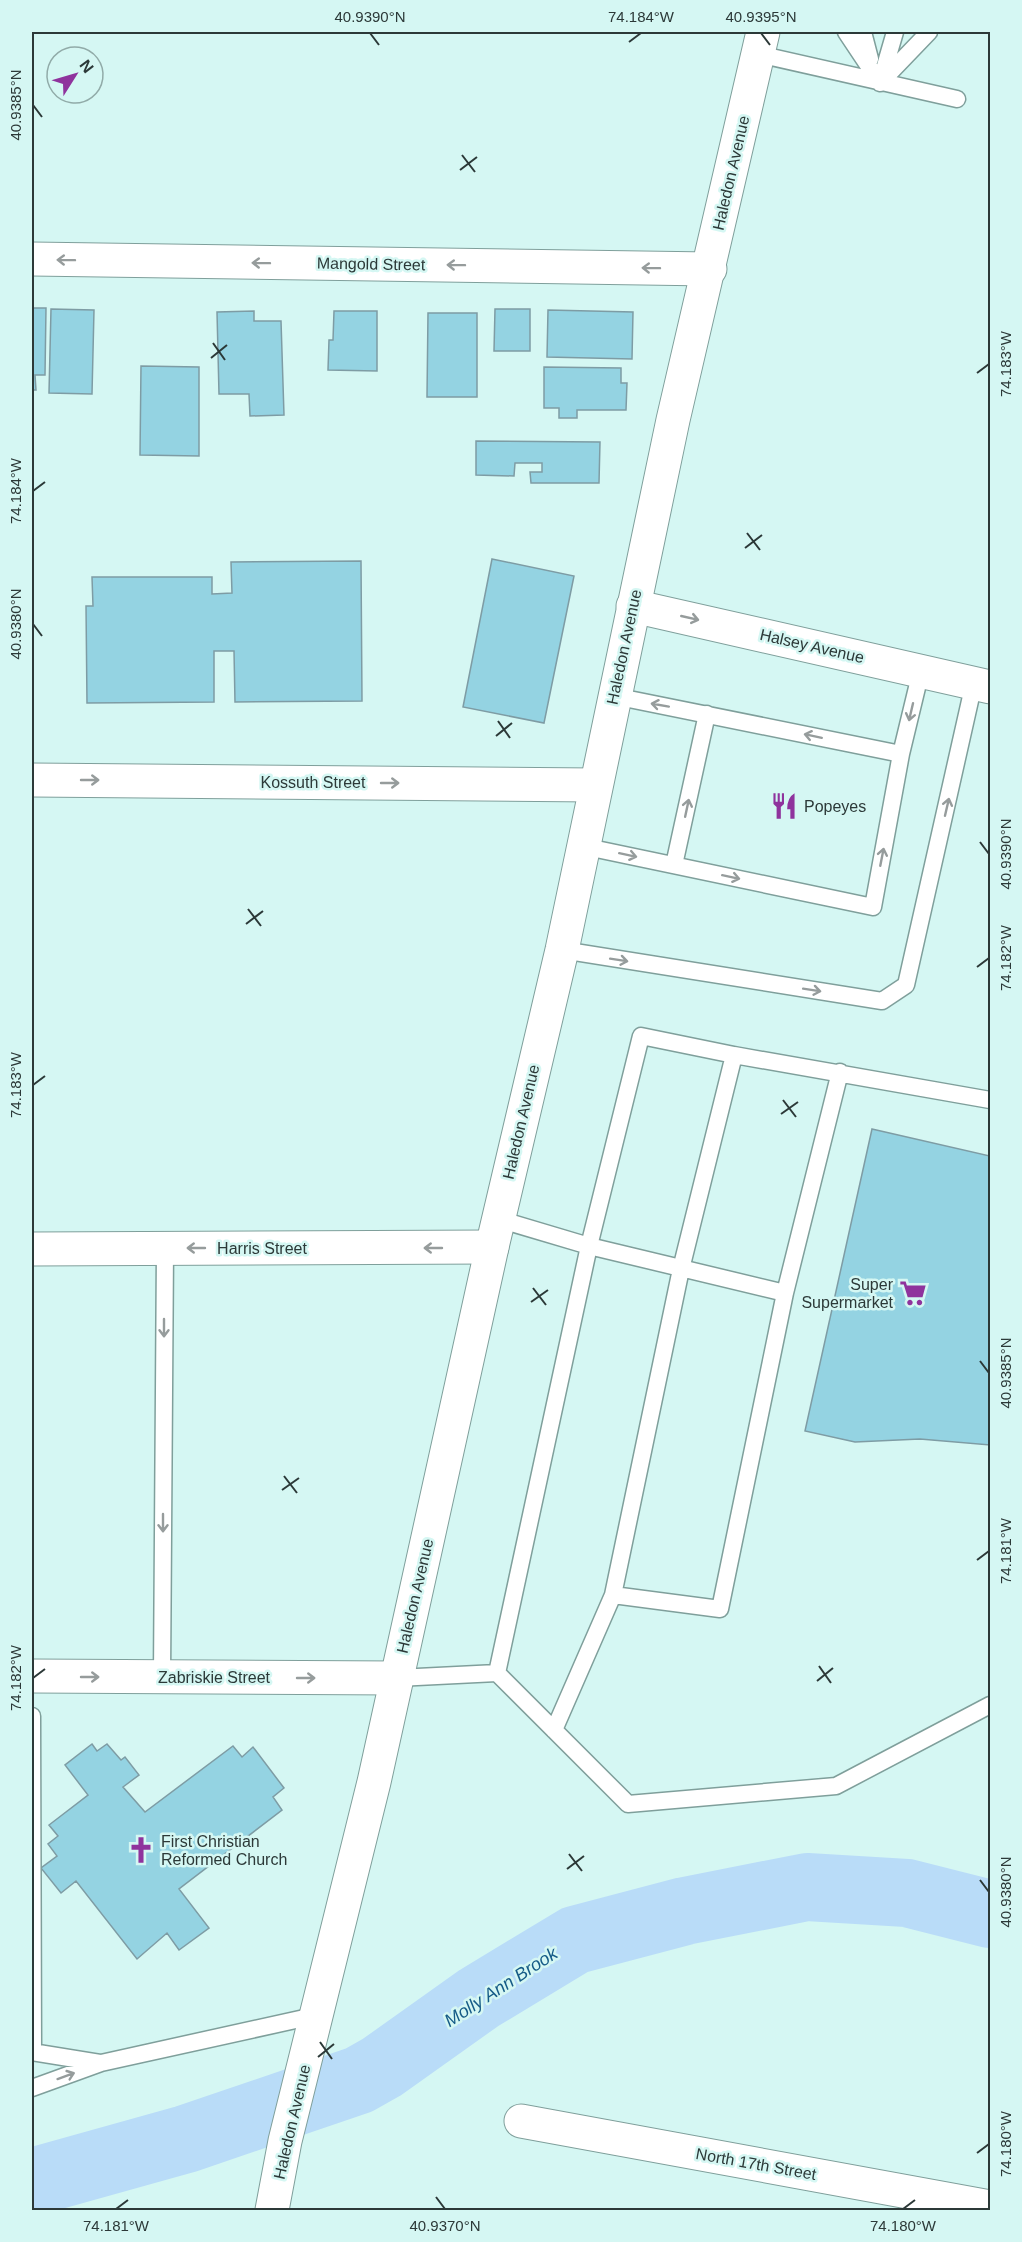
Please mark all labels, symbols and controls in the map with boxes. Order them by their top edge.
text: 40.9390°N [334,8,406,25]
text: 74.184°W [608,8,675,25]
text: 40.9395°N [725,8,797,25]
north arrow [45,45,105,105]
text: N [76,57,97,76]
text: 40.9385°N [7,69,24,141]
street label: Haledon Avenue [710,114,752,232]
one-way arrow [57,254,77,266]
street label: Mangold Street [317,255,426,273]
one-way arrow [252,257,272,268]
one-way arrow [447,260,467,271]
one-way arrow [642,262,662,274]
text: 74.183°W [997,330,1014,397]
text: 74.184°W [7,457,24,524]
text: 40.9380°N [7,588,24,660]
street label: Haledon Avenue [604,588,645,706]
one-way arrow [680,613,699,625]
street label: Halsey Avenue [758,626,866,666]
one-way arrow [651,699,671,710]
one-way arrow [905,703,917,722]
one-way arrow [804,730,823,741]
one-way arrow [79,774,99,786]
street label: Kossuth Street [261,774,366,791]
one-way arrow [379,777,399,789]
restaurant icon: Popeyes [769,791,799,821]
place label: Popeyes [804,798,866,815]
one-way arrow [941,798,953,817]
one-way arrow [681,799,693,818]
text: 40.9390°N [997,818,1014,890]
one-way arrow [877,848,888,868]
one-way arrow [618,850,637,862]
one-way arrow [721,872,741,883]
text: 74.182°W [997,924,1014,991]
one-way arrow [609,954,629,965]
one-way arrow [802,985,821,996]
text: 74.183°W [7,1051,24,1118]
street label: Haledon Avenue [500,1063,542,1181]
street label: Harris Street [217,1240,307,1257]
one-way arrow [187,1242,207,1254]
one-way arrow [424,1242,444,1254]
place label: Super Supermarket [801,1276,894,1311]
supermarket icon: Super Supermarket [898,1278,928,1308]
one-way arrow [158,1317,170,1337]
text: 40.9385°N [997,1337,1014,1409]
one-way arrow [157,1512,169,1532]
text: 74.181°W [997,1517,1014,1584]
street label: Haledon Avenue [394,1537,436,1655]
text: 74.182°W [7,1644,24,1711]
street label: Zabriskie Street [158,1669,271,1686]
one-way arrow [79,1671,99,1683]
one-way arrow [295,1672,315,1684]
place label: First Christian Reformed Church [161,1833,287,1868]
church icon: First Christian Reformed Church [126,1835,156,1865]
text: 40.9380°N [997,1856,1014,1928]
water label: Molly Ann Brook [441,1943,562,2031]
street label: Haledon Avenue [271,2063,313,2181]
one-way arrow [56,2069,75,2080]
text: 74.180°W [997,2110,1014,2177]
street label: North 17th Street [695,2145,818,2183]
text: 74.181°W [83,2217,150,2234]
text: 40.9370°N [409,2217,481,2234]
text: 74.180°W [870,2217,937,2234]

